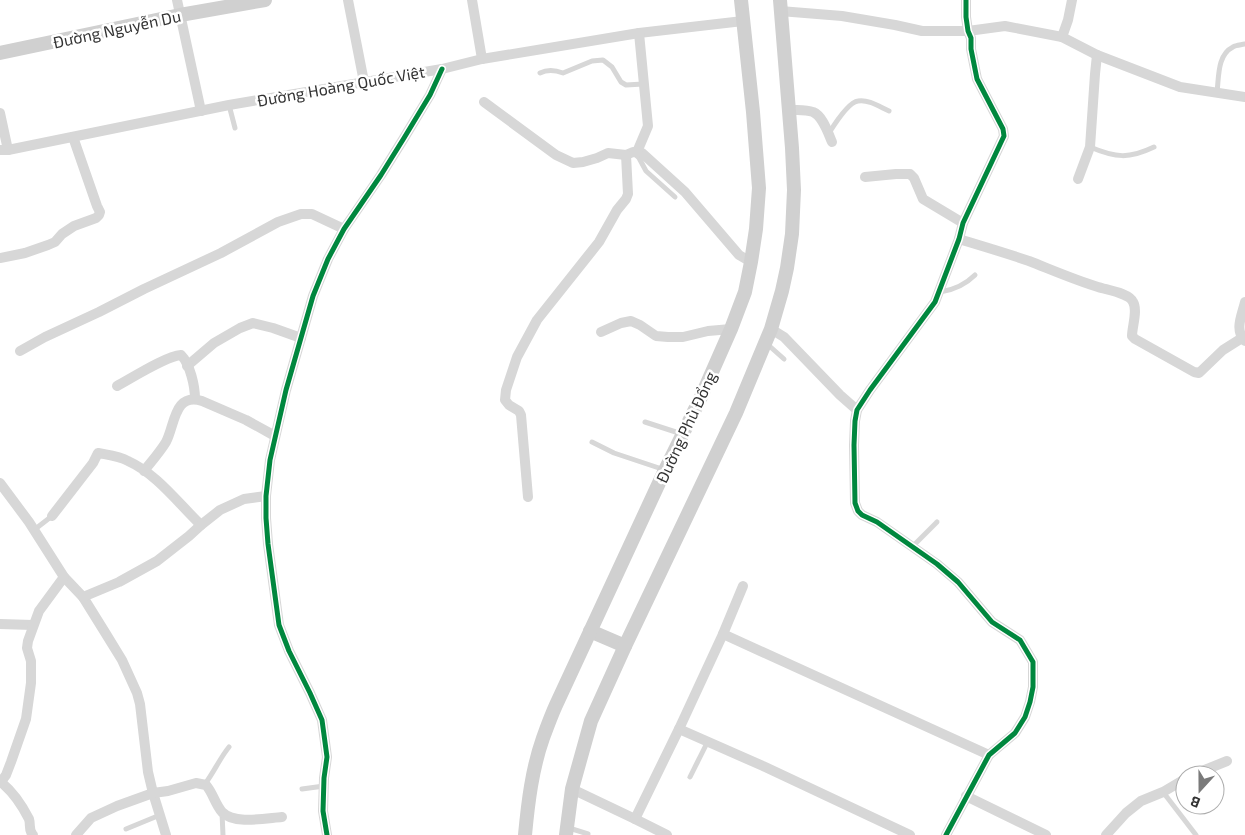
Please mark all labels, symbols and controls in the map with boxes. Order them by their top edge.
street label: Đường Nguyễn Du [51,6,183,51]
street label: Đường Hoàng Quốc Việt [256,61,426,111]
street label: Đường Phù Đổng [651,368,720,486]
north arrow [1175,765,1225,815]
text: B [1188,793,1202,812]

